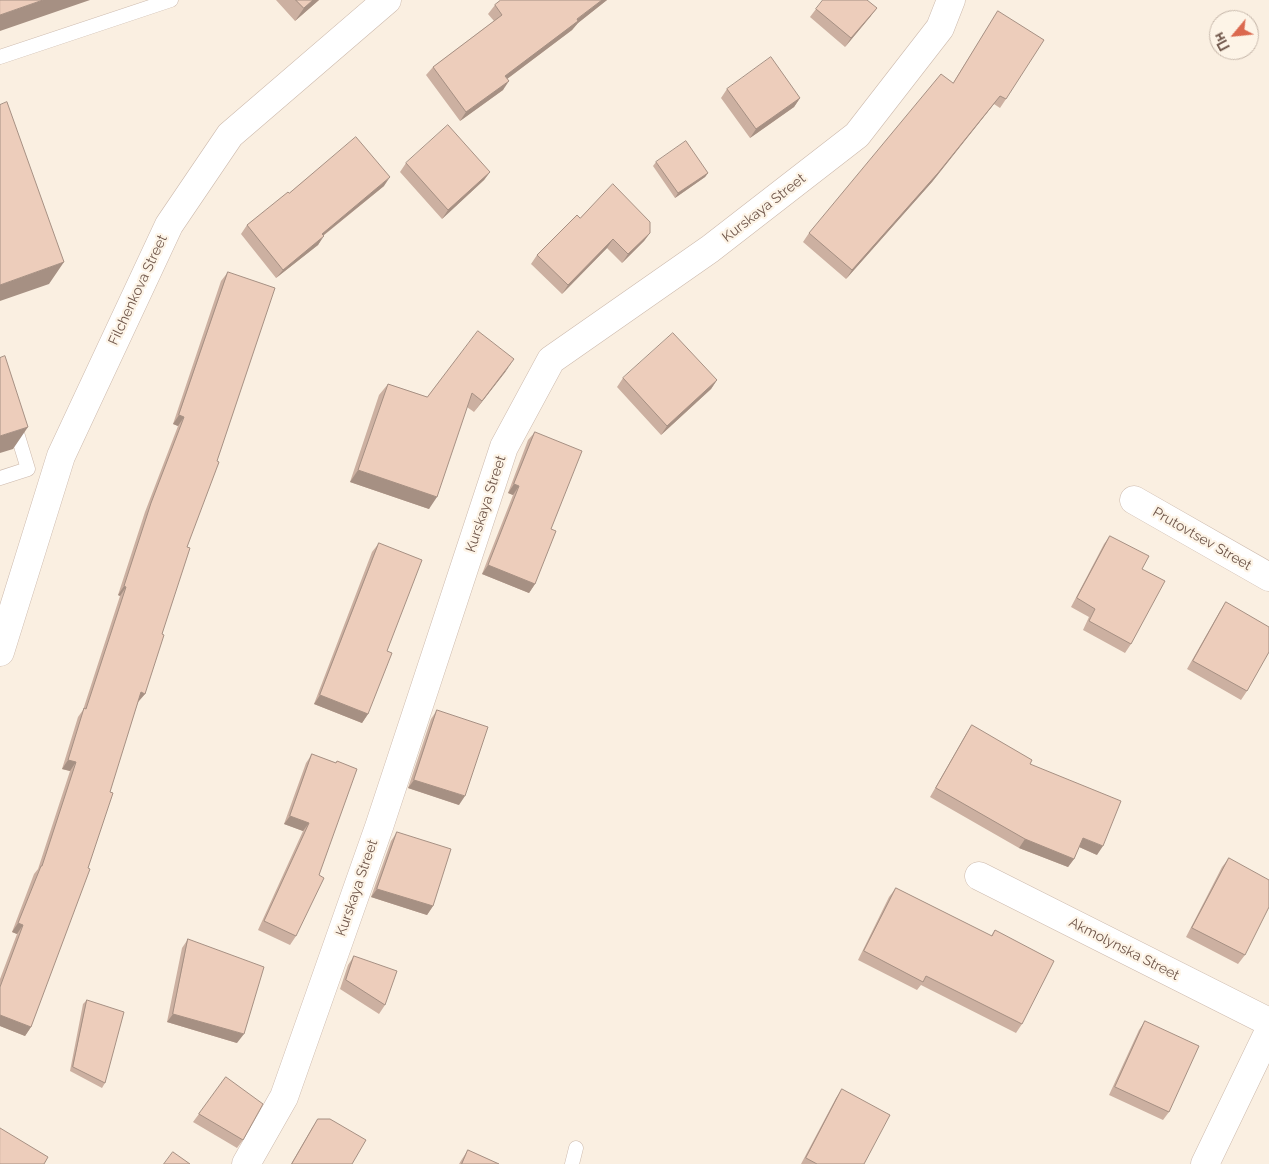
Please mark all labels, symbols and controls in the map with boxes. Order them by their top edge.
north arrow [1209,10,1259,60]
text: Пн [1210,30,1233,54]
street label: Kurskaya Street [719,170,809,246]
street label: Filchenkova Street [105,232,171,348]
street label: Kurskaya Street [462,453,510,555]
street label: Prutovtsev Street [1150,504,1254,574]
street label: Kurskaya Street [333,838,381,938]
street label: Akmolynska Street [1066,914,1182,984]

